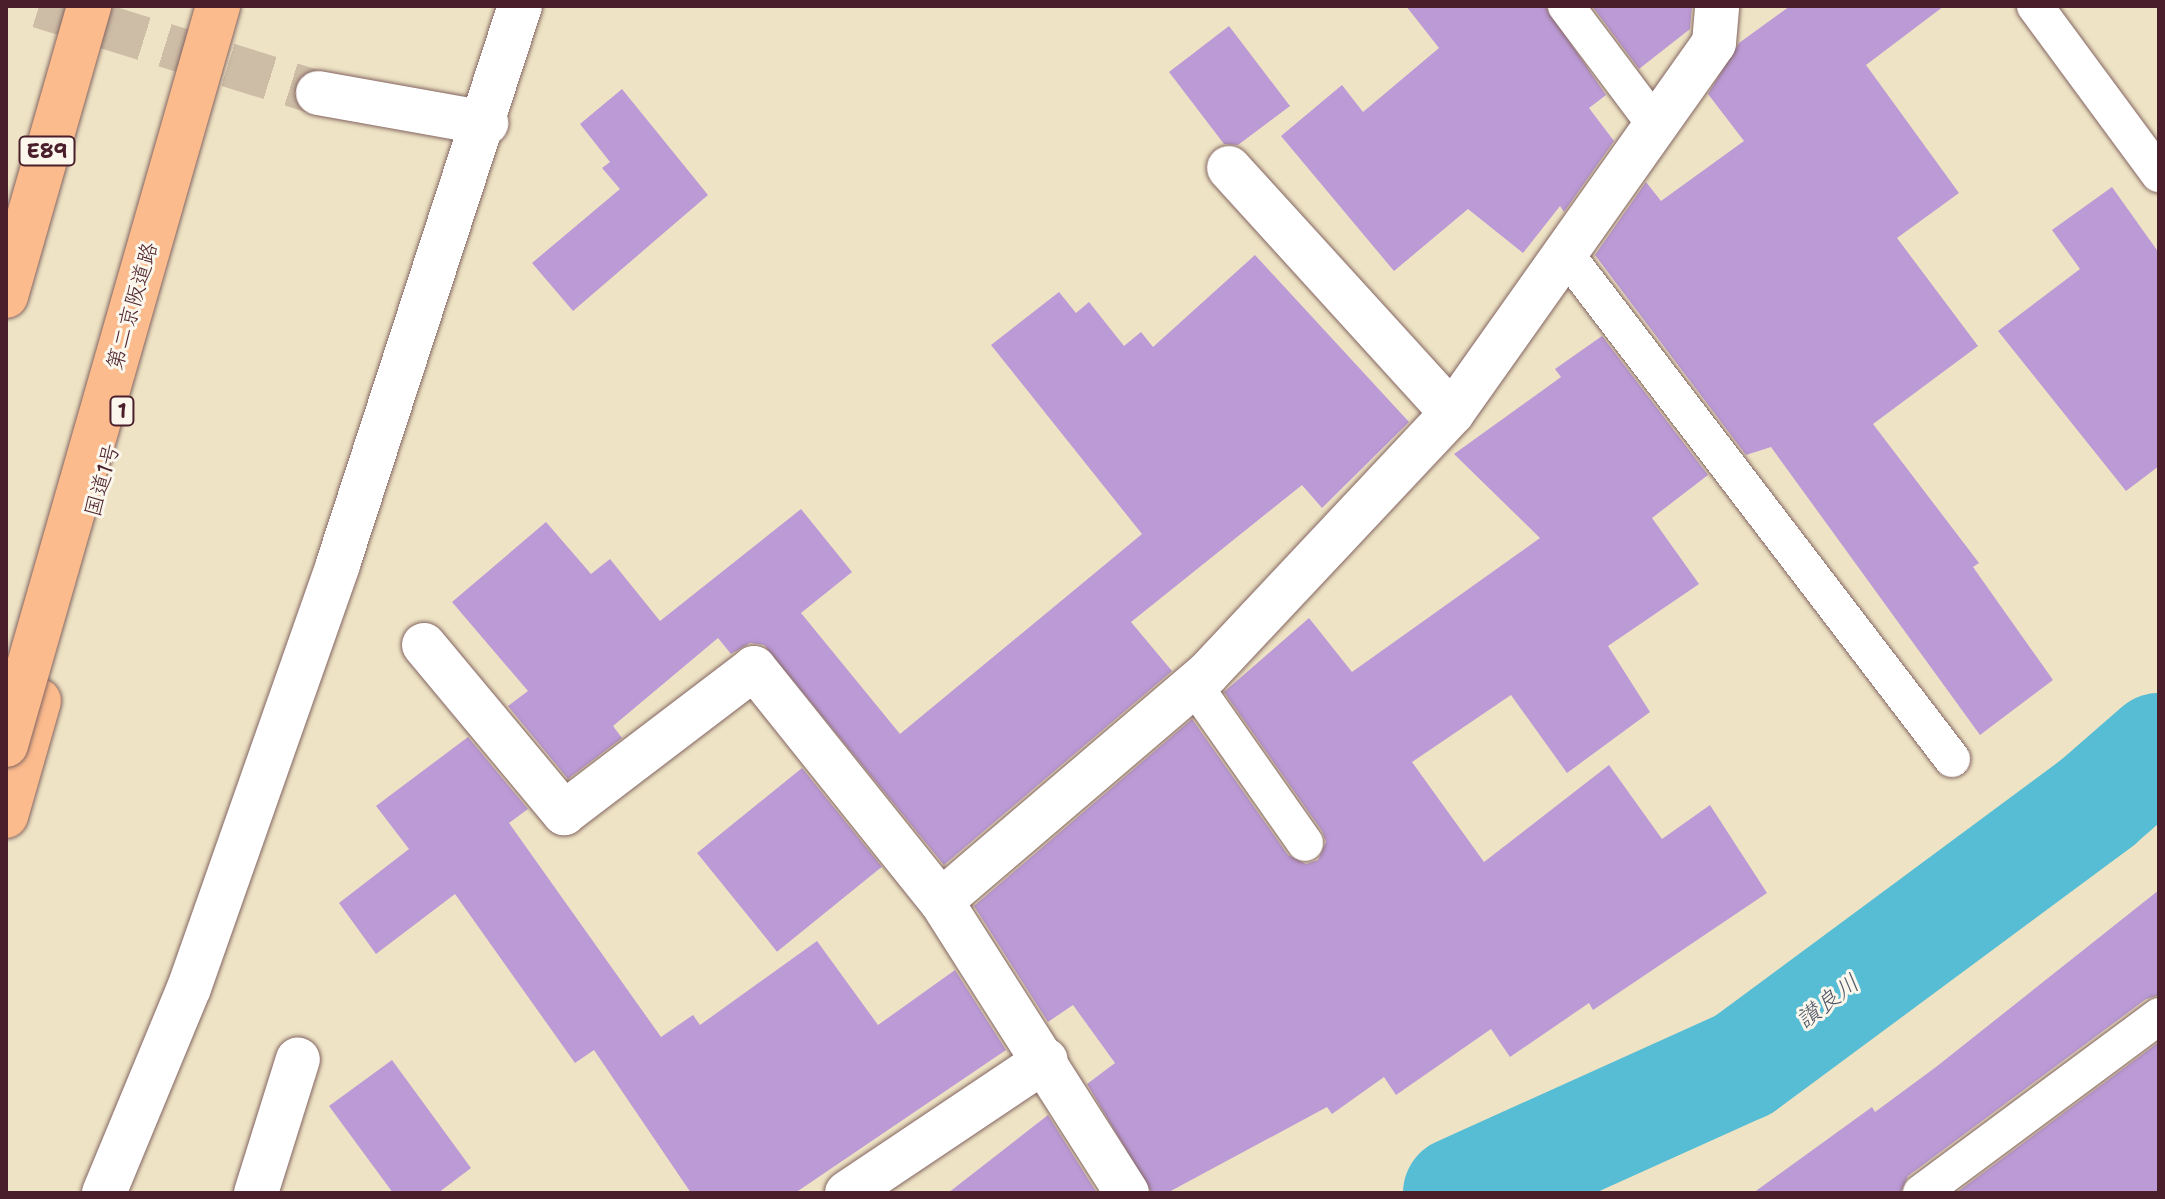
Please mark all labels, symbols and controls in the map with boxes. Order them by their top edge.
road number: E89 [17,135,77,167]
street label: 第二京阪道路 [101,239,163,373]
road number: 1 [108,395,136,427]
street label: 国道1号 [79,440,125,520]
water label: 讃良川 [1791,969,1865,1035]

